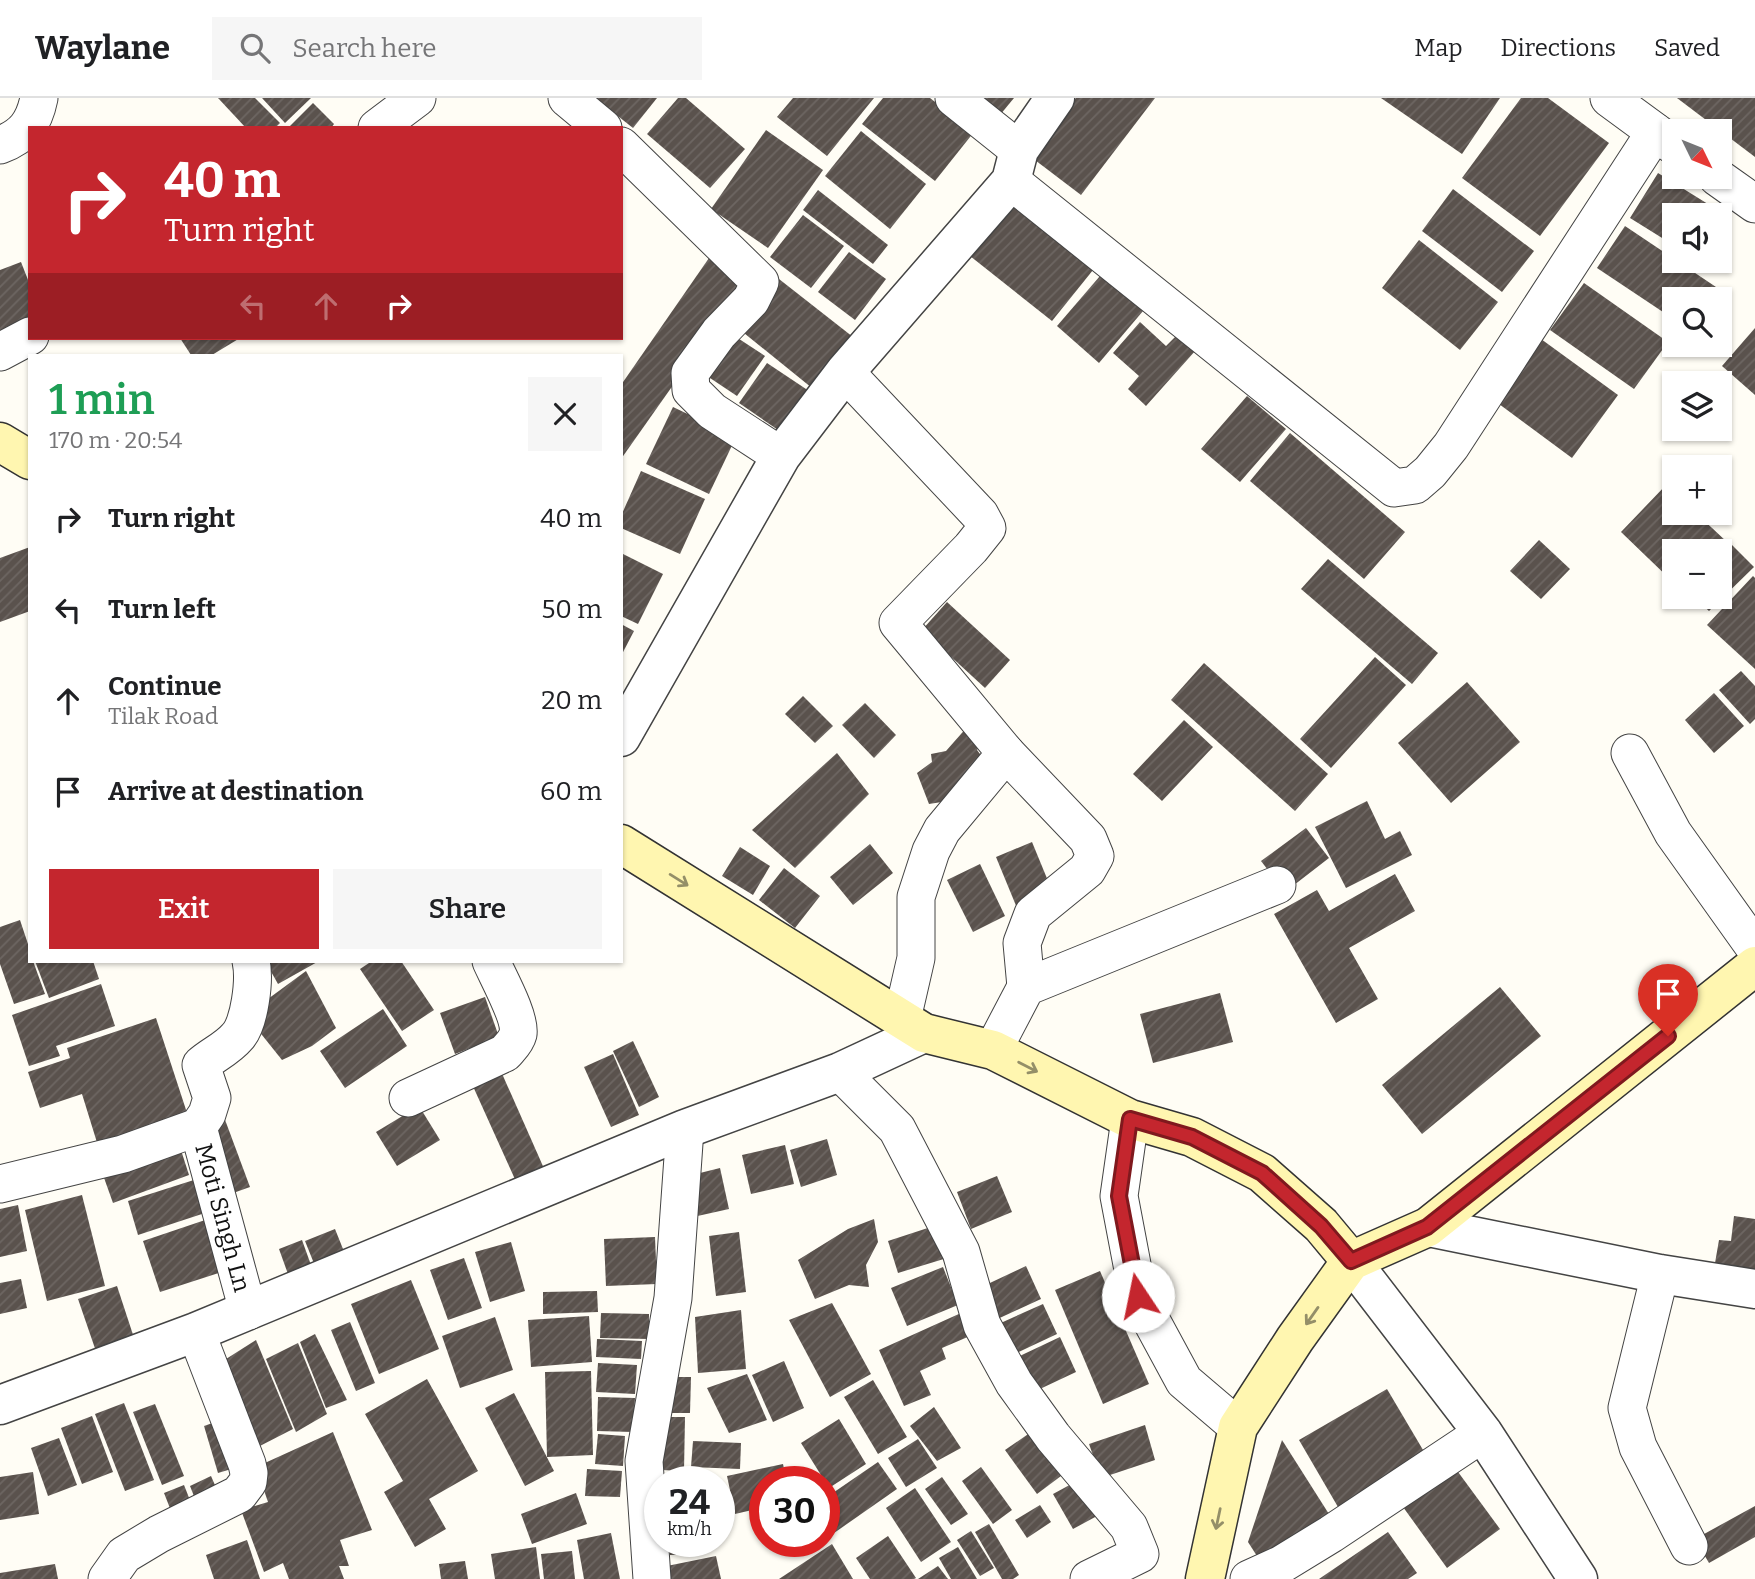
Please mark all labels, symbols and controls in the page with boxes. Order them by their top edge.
search box [212,17,702,80]
text: Waylane [35,28,170,68]
icon: search [236,29,274,67]
text: Search here [292,33,437,64]
text: Map [1414,34,1463,62]
text: Directions [1501,34,1616,62]
text: Saved [1654,34,1720,62]
north arrow [1662,119,1732,189]
map controls [1662,119,1732,609]
text: 40 m [164,151,281,210]
icon: right [49,154,140,245]
button: sound [1662,203,1732,273]
text: Turn right [164,211,315,249]
icon: left [234,287,272,325]
icon: ahead [307,287,345,325]
icon: right [380,287,418,325]
button: search [1662,287,1732,357]
button: layers [1662,371,1732,441]
text: 1 min [49,375,155,425]
button: close [528,377,602,451]
text: 170 m · 20:54 [49,426,182,454]
button: + [1662,455,1732,525]
icon: right [49,500,87,538]
text: Turn right [108,503,235,534]
text: 40 m [540,503,602,534]
button: − [1662,539,1732,609]
icon: left [49,591,87,629]
text: Turn left [108,594,216,625]
text: 50 m [541,594,602,625]
text: Continue [108,671,222,702]
icon: ahead [49,682,87,720]
text: 20 m [541,685,602,716]
text: Tilak Road [108,702,218,730]
icon: arrive [49,773,87,811]
text: Arrive at destination [108,776,363,807]
text: 60 m [540,776,602,807]
button: Exit [49,869,319,949]
button: Share [333,869,602,949]
one-way arrow [669,874,689,888]
pin [1638,964,1698,1036]
icon: arrive [1649,975,1687,1013]
one-way arrow [1017,1061,1038,1075]
street label: Moti Singh Ln [189,1141,256,1295]
position arrow [1101,1259,1175,1333]
one-way arrow [1305,1306,1319,1325]
speed limit sign: 30 [749,1466,840,1557]
text: 24 [669,1481,710,1523]
one-way arrow [1211,1507,1224,1530]
text: km/h [667,1518,712,1540]

